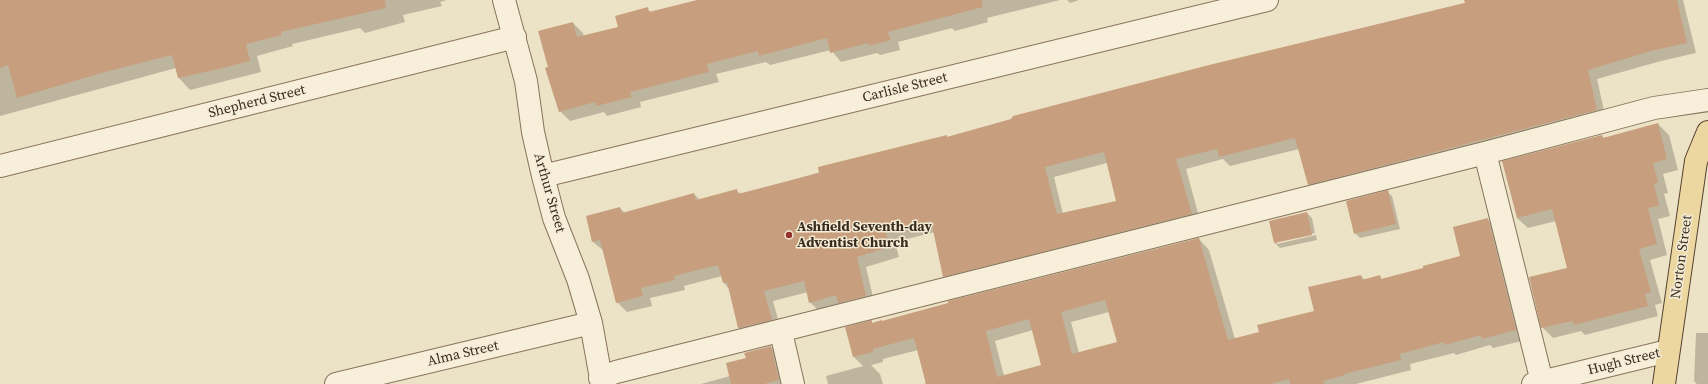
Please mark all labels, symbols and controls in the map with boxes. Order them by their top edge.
street label: Carlisle Street [861,69,949,107]
street label: Shepherd Street [207,82,307,122]
street label: Arthur Street [530,151,568,235]
street label: Norton Street [1668,214,1696,300]
place label: Ashfield Seventh-day Adventist Church [797,219,932,252]
marker: Ashfield Seventh-day Adventist Church [784,230,794,240]
street label: Alma Street [426,338,500,370]
street label: Hugh Street [1586,345,1662,379]

